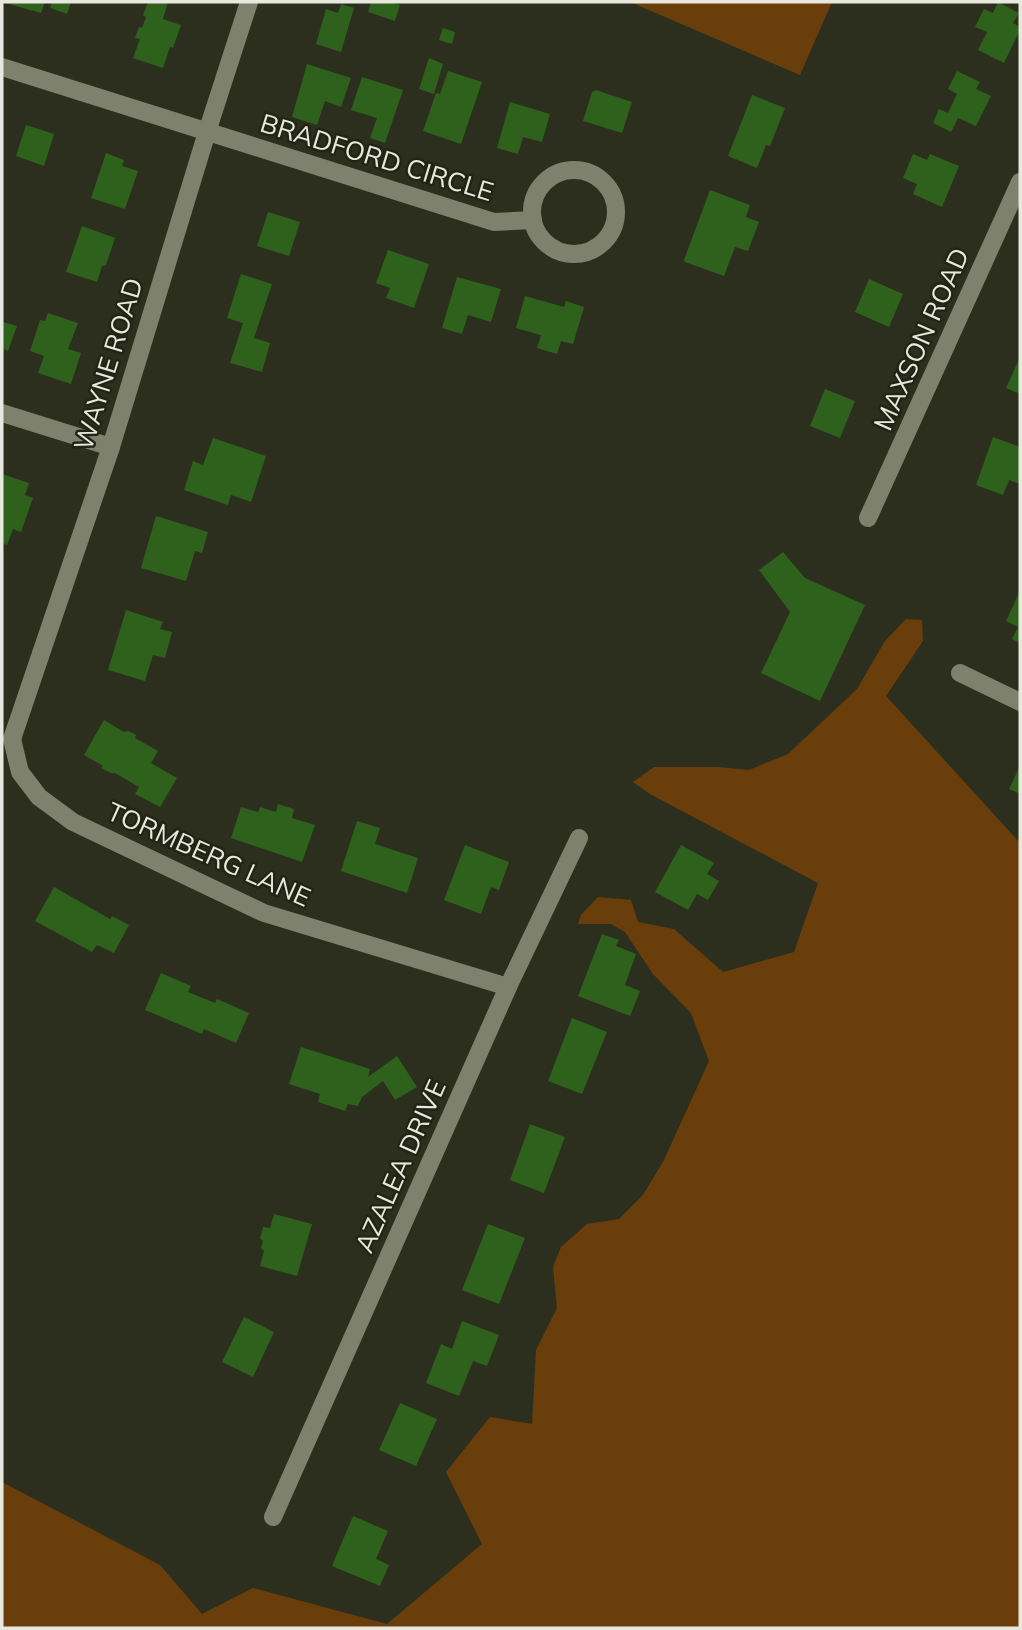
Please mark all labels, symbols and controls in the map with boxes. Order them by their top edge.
street label: BRADFORD CIRCLE [256,106,498,208]
street label: MAXSON ROAD [866,243,976,435]
street label: WAYNE ROAD [66,274,150,454]
street label: TORMBERG LANE [102,794,316,914]
street label: AZALEA DRIVE [347,1074,453,1258]

